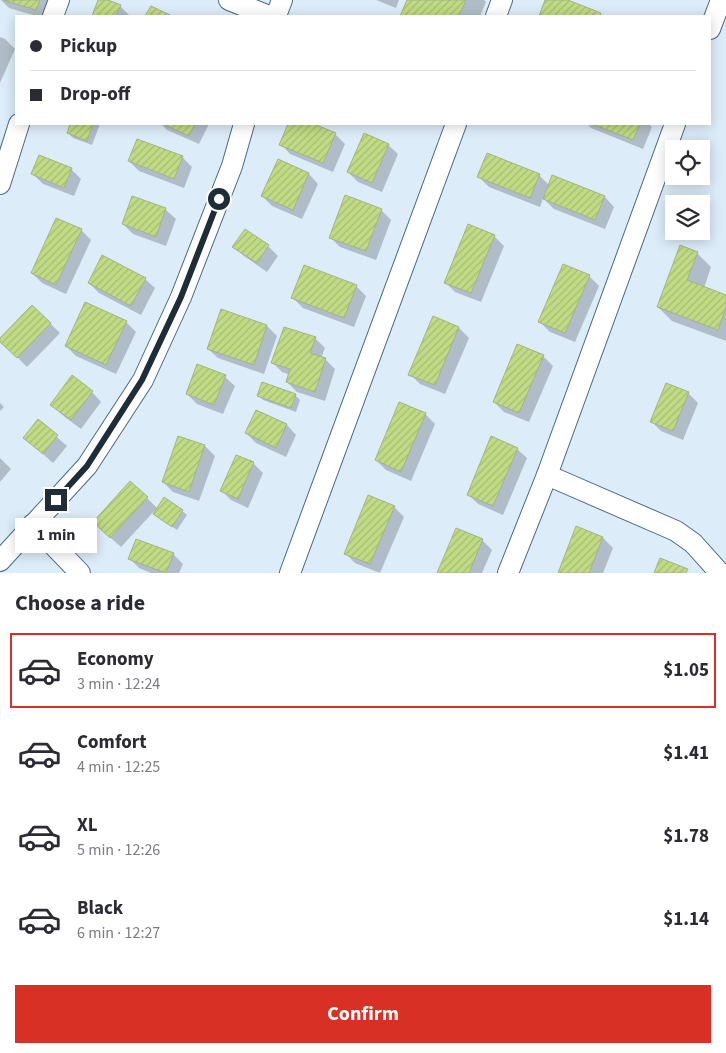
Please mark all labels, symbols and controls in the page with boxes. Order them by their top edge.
text: Pickup [60,33,117,60]
text: Drop-off [60,81,130,108]
map controls [665,140,710,240]
button: locate [665,140,710,185]
route start [208,188,230,210]
button: layers [665,195,710,240]
route end [45,489,67,511]
callout: 1 min [15,518,97,552]
text: 1 min [37,524,75,546]
text: Choose a ride [15,587,145,619]
text: Economy [77,646,154,673]
icon: car [17,648,62,693]
text: $1.05 [663,657,709,684]
text: 3 min · 12:24 [77,673,160,695]
text: Comfort [77,729,147,756]
icon: car [17,731,62,776]
text: $1.41 [663,740,709,767]
text: 4 min · 12:25 [77,756,160,778]
text: XL [77,812,98,839]
icon: car [17,814,62,859]
text: $1.78 [663,823,709,850]
text: 5 min · 12:26 [77,839,160,861]
text: Black [77,895,123,922]
icon: car [17,897,62,942]
text: $1.14 [663,906,709,933]
text: 6 min · 12:27 [77,922,160,944]
button: Confirm [15,985,711,1043]

